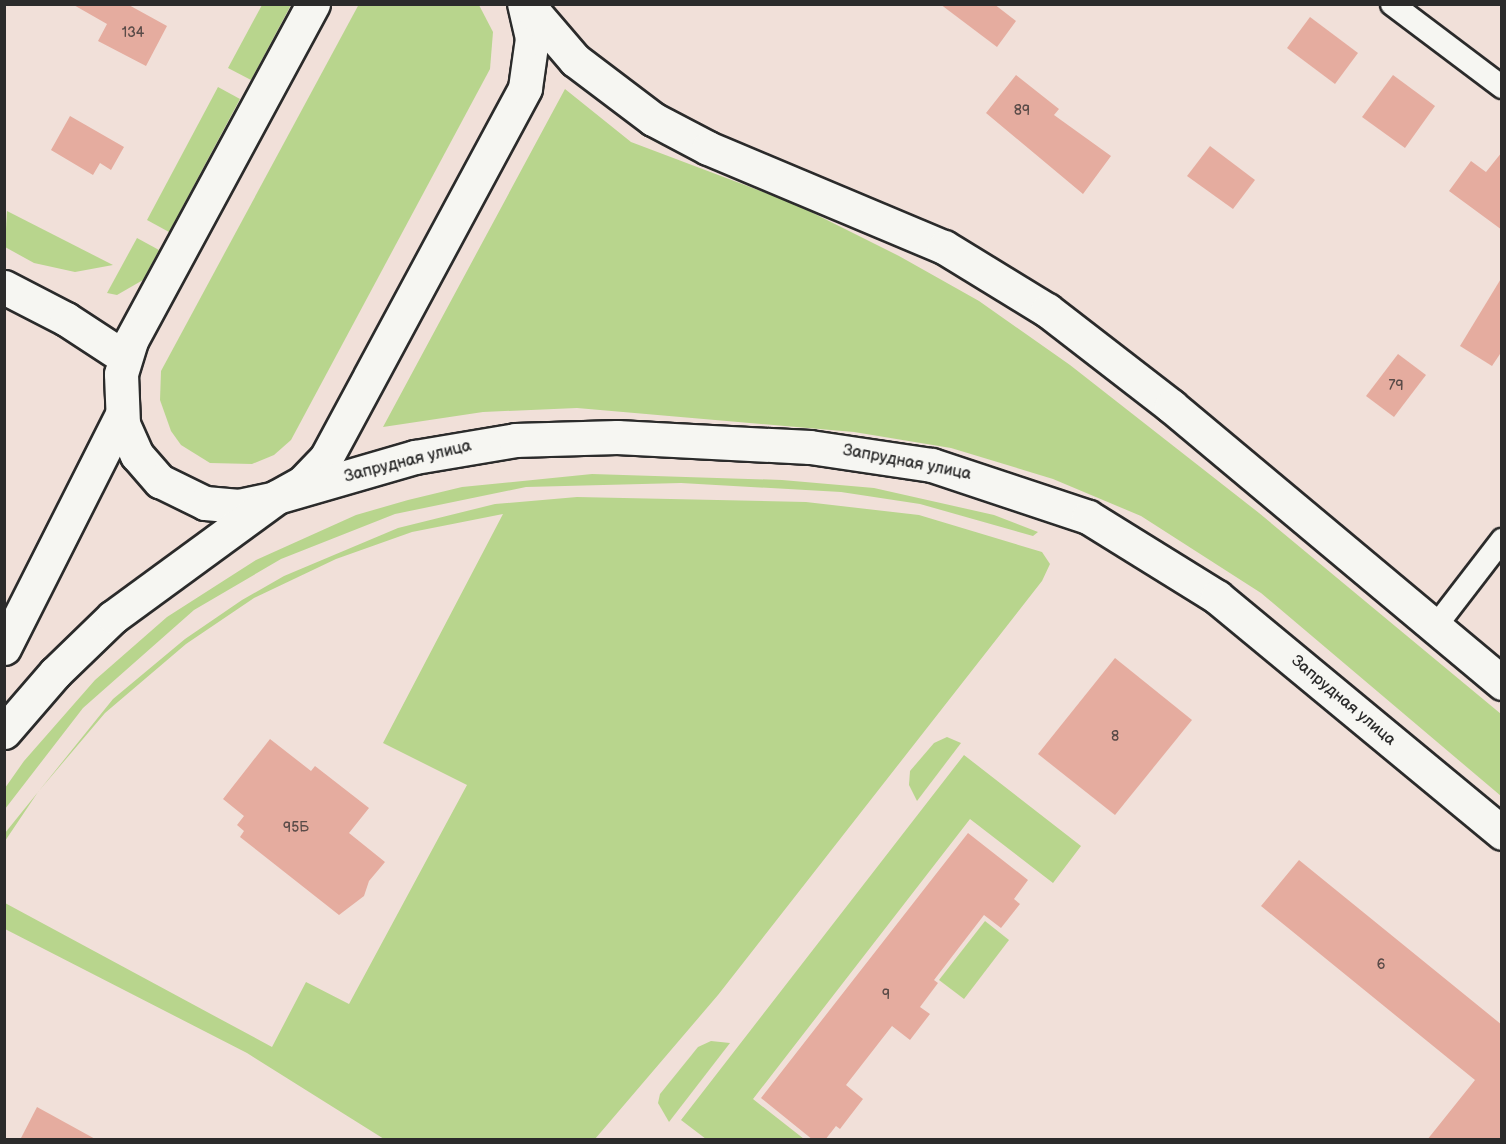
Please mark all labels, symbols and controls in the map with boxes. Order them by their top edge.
house number: 134 [122,25,144,41]
house number: 89 [1014,103,1030,119]
house number: 79 [1389,378,1403,394]
street label: Запрудная улица [343,437,473,487]
street label: Запрудная улица [841,441,973,485]
street label: Запрудная улица [1287,652,1399,750]
house number: 8 [1111,729,1119,745]
house number: 95Б [283,820,309,836]
house number: 6 [1377,957,1385,973]
house number: 9 [882,987,890,1003]

